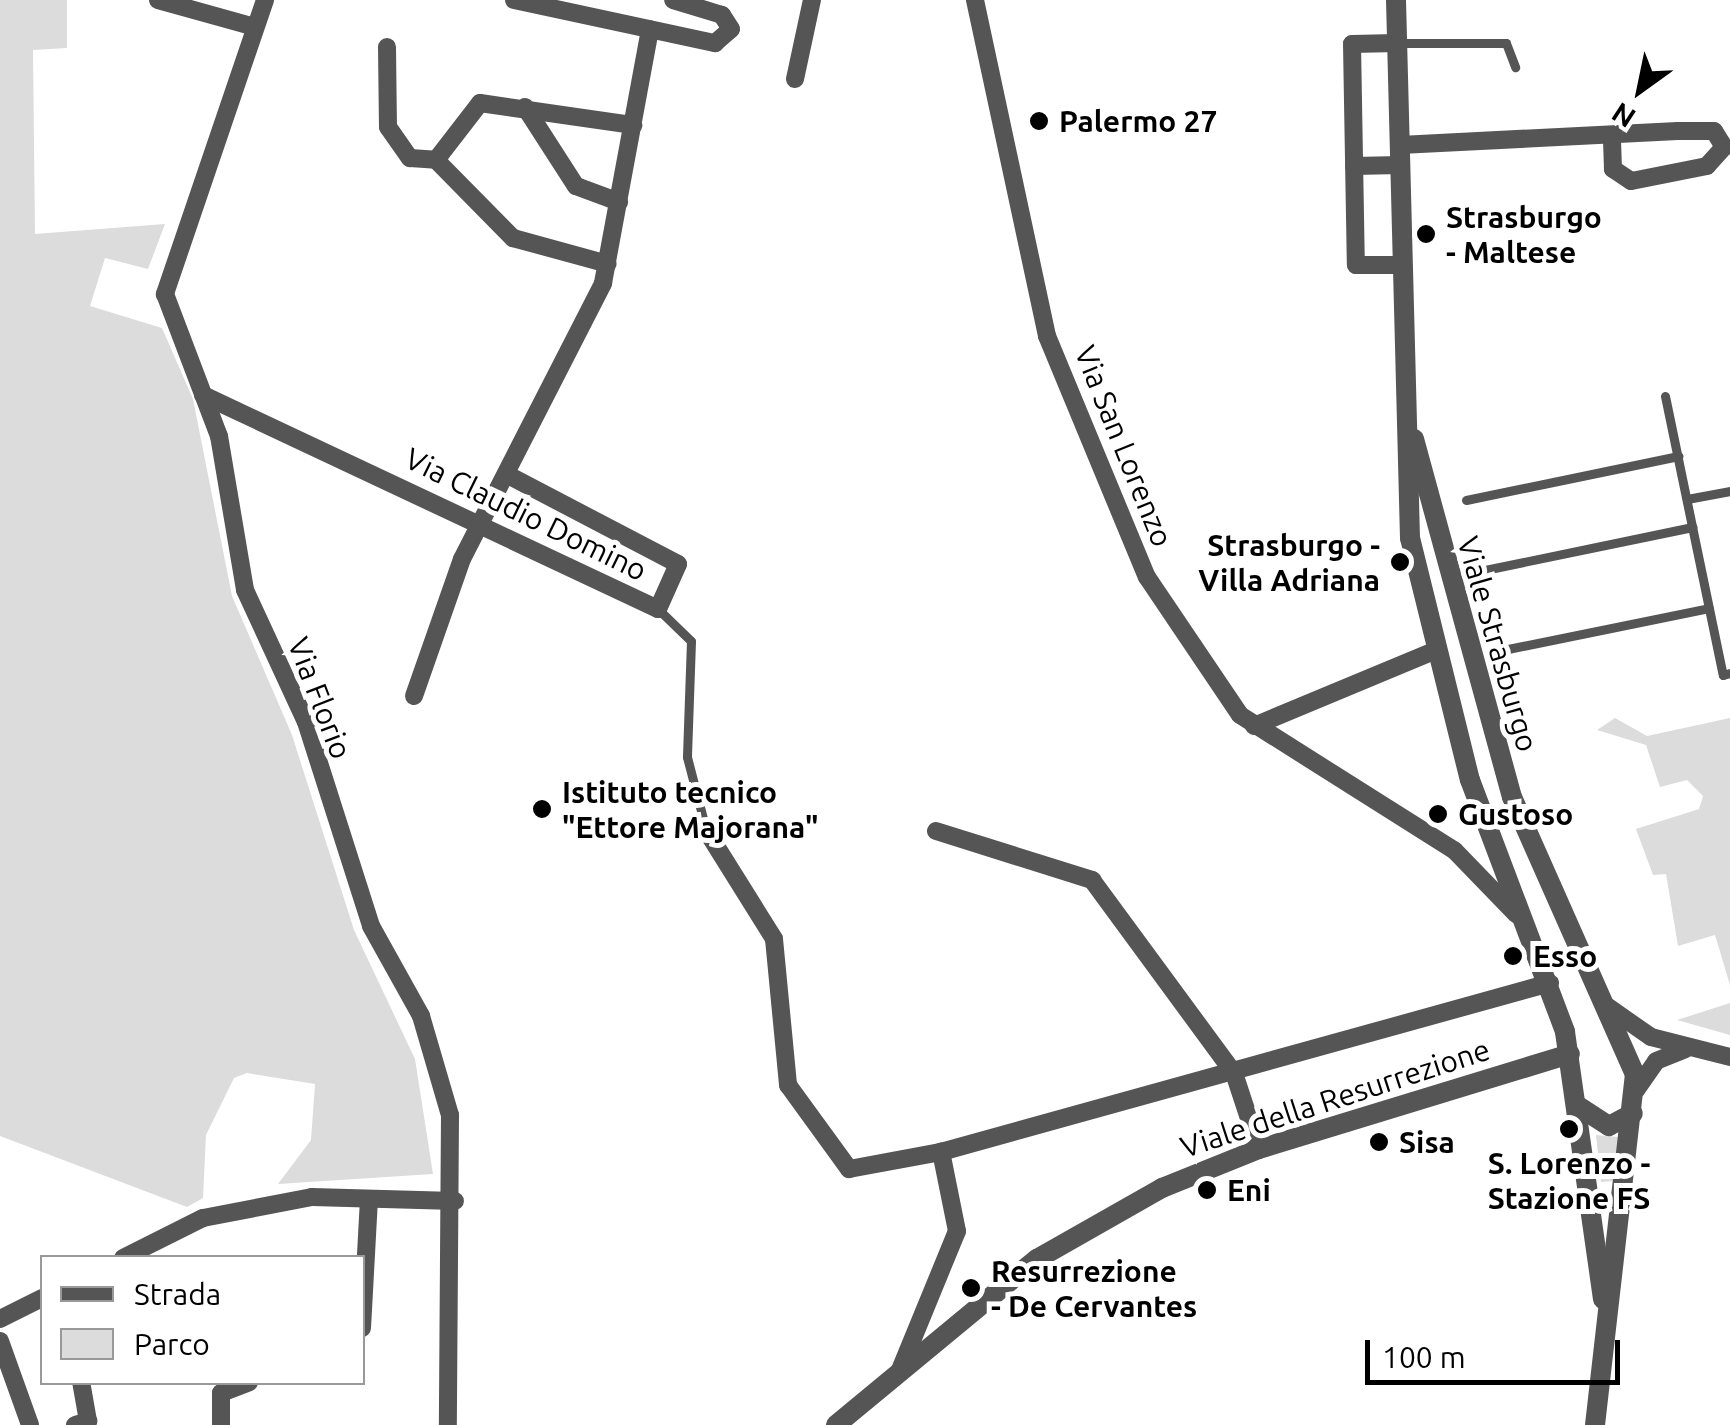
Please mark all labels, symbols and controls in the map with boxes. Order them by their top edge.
north arrow [1590,40,1690,140]
text: N [1606,97,1641,134]
place label: Palermo 27 [1059,103,1217,139]
marker: Palermo 27 [1028,110,1050,132]
place label: Strasburgo - Maltese [1446,199,1602,270]
marker: Strasburgo - Maltese [1415,223,1437,245]
street label: Via San Lorenzo [1067,340,1181,552]
street label: Via Claudio Domino [399,440,653,588]
place label: Strasburgo - Villa Adriana [1198,527,1380,598]
street label: Viale Strasburgo [1450,532,1546,756]
marker: Strasburgo - Villa Adriana [1389,551,1411,573]
street label: Via Florio [280,632,360,764]
place label: Istituto tecnico "Ettore Majorana" [562,774,818,844]
place label: Gustoso [1458,796,1573,832]
marker: Istituto tecnico "Ettore Majorana" [531,798,553,820]
marker: Gustoso [1427,803,1449,825]
place label: Esso [1533,938,1597,974]
marker: Esso [1502,945,1524,967]
street label: Viale della Resurrezione [1176,1031,1494,1165]
marker: S. Lorenzo - Stazione FS [1558,1118,1580,1140]
place label: Sisa [1399,1124,1455,1160]
marker: Sisa [1368,1131,1390,1153]
place label: S. Lorenzo - Stazione FS [1488,1145,1650,1216]
place label: Eni [1227,1172,1271,1208]
marker: Eni [1196,1179,1218,1201]
place label: Resurrezione - De Cervantes [991,1253,1197,1324]
legend [40,1255,365,1385]
text: Strada [134,1277,221,1311]
marker: Resurrezione - De Cervantes [960,1277,982,1299]
scale bar [1370,1320,1625,1382]
text: Parco [134,1327,210,1361]
text: 100 m [1382,1340,1466,1374]

